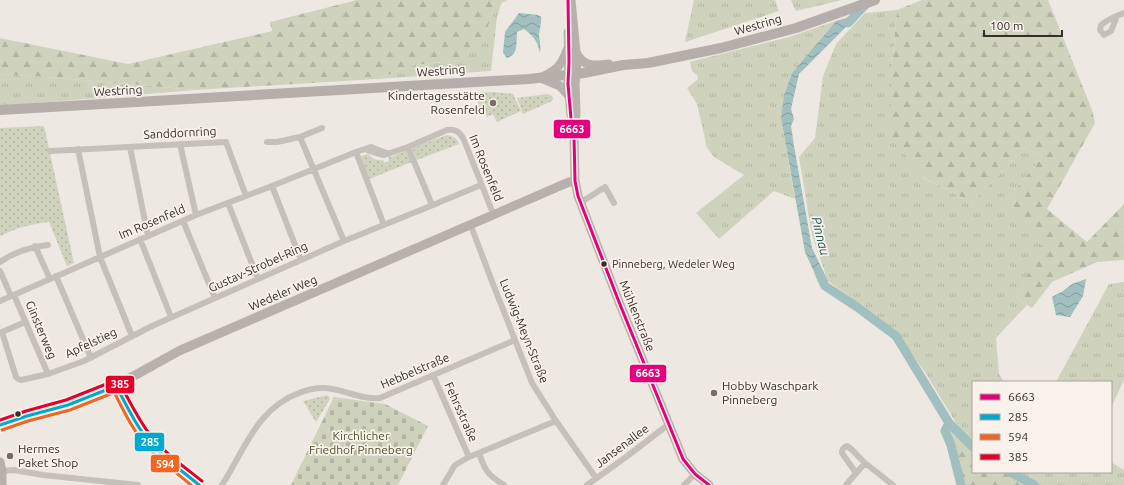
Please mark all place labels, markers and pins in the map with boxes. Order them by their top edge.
place label: Kindertagesstätte Rosenfeld [388,89,485,116]
marker: Kindertagesstätte Rosenfeld [488,98,498,108]
place label: Pinneberg, Wedeler Weg [612,258,735,270]
marker: Pinneberg, Wedeler Weg [599,259,609,269]
place label: Hobby Waschpark Pinneberg [722,379,818,406]
marker: Hobby Waschpark Pinneberg [709,388,719,398]
unlabelled marker [13,409,23,419]
place label: Hermes Paket Shop [18,442,78,469]
marker: Hermes Paket Shop [5,451,15,461]

